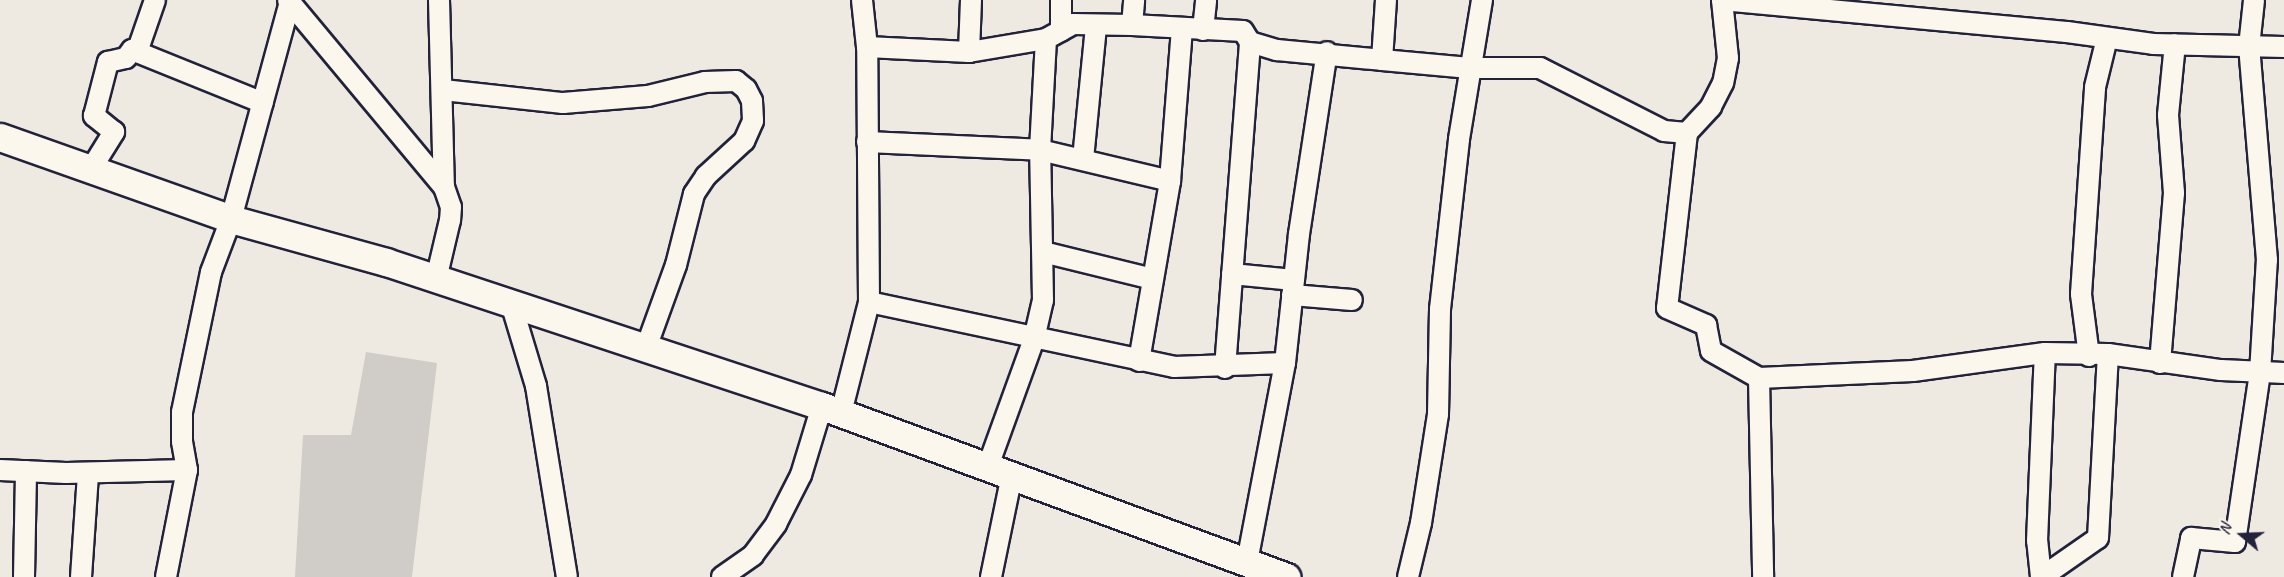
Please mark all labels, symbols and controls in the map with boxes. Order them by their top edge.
north arrow [2212,505,2272,565]
text: N [2214,521,2236,537]

